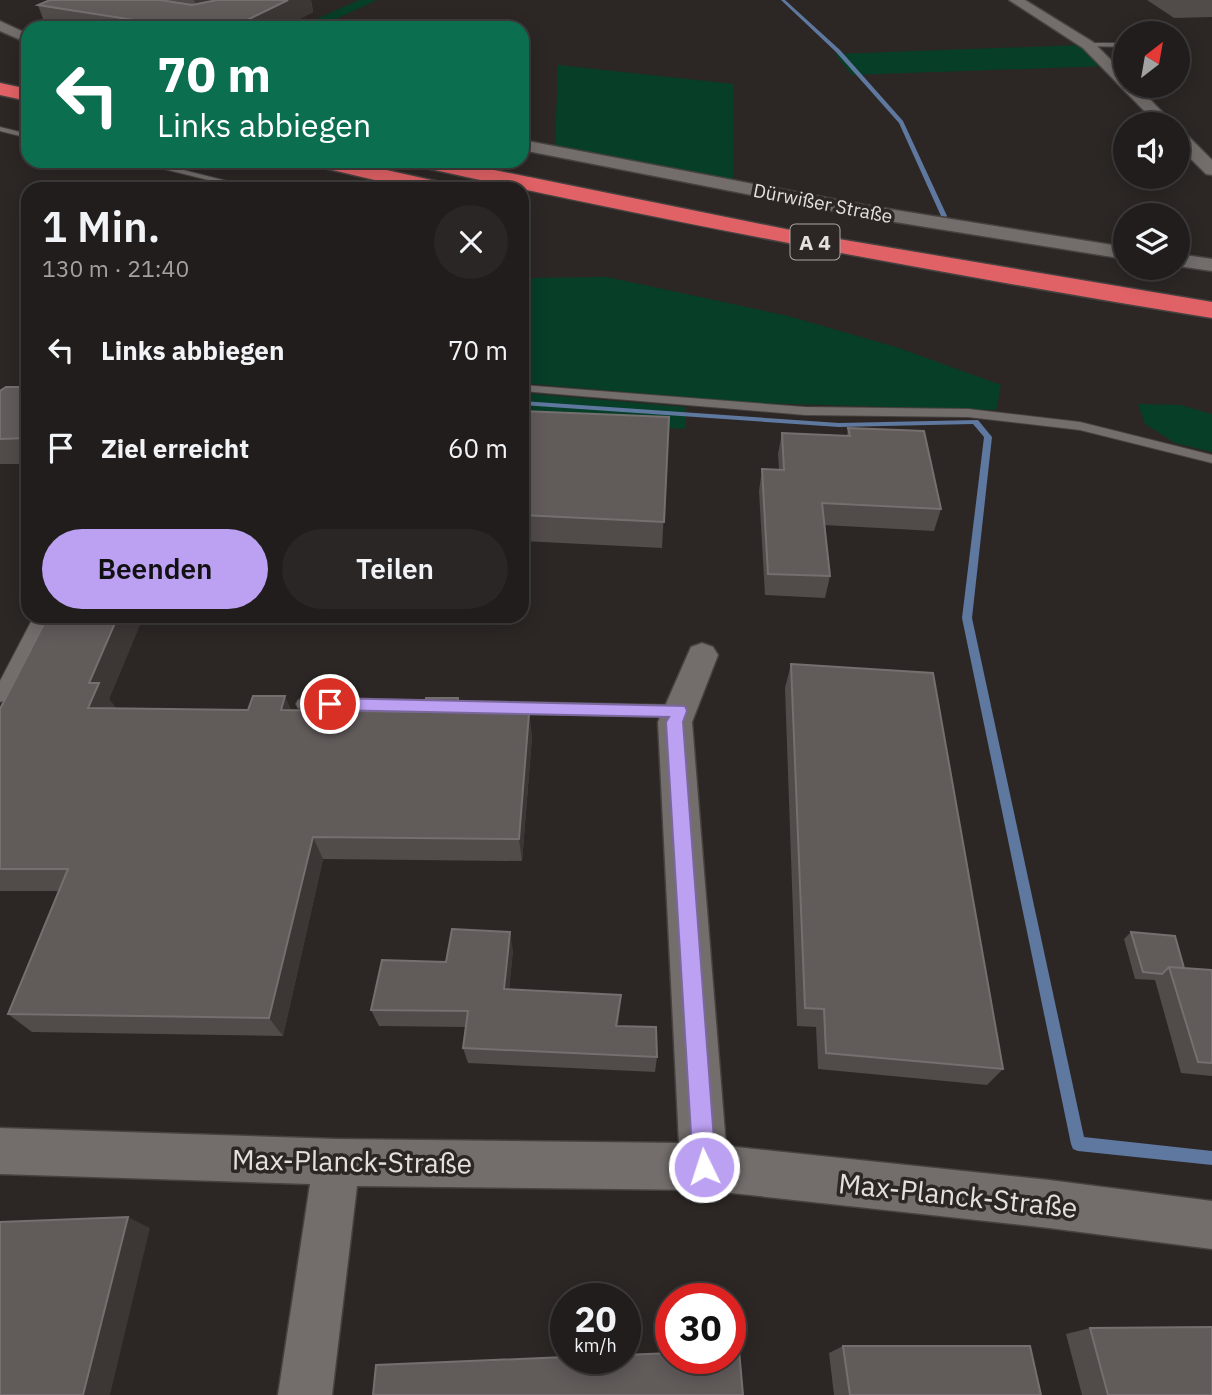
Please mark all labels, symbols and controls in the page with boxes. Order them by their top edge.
north arrow [1113,21,1190,98]
map controls [1113,21,1190,280]
text: 70 m [157,42,271,105]
icon: left [42,49,133,140]
text: Links abbiegen [157,104,371,146]
button: sound [1113,112,1190,189]
street label: Dürwißer Straße [751,178,895,228]
text: 1 Min. [42,199,160,254]
button: layers [1113,203,1190,280]
button: close [434,205,508,279]
road number: A 4 [790,224,840,260]
text: 130 m · 21:40 [42,253,189,283]
icon: left [42,331,80,369]
text: Links abbiegen [101,333,284,367]
text: 70 m [448,333,508,367]
icon: arrive [42,429,80,467]
text: Ziel erreicht [101,431,249,465]
text: 60 m [448,431,508,465]
button: Beenden [42,529,268,609]
button: Teilen [282,529,508,609]
pin [300,674,360,734]
icon: arrive [311,685,349,723]
position arrow [667,1130,741,1204]
street label: Max-Planck-Straße [232,1140,472,1182]
street label: Max-Planck-Straße [837,1164,1079,1226]
speed limit sign: 30 [655,1283,746,1374]
text: 20 [574,1296,617,1342]
text: km/h [574,1334,617,1357]

